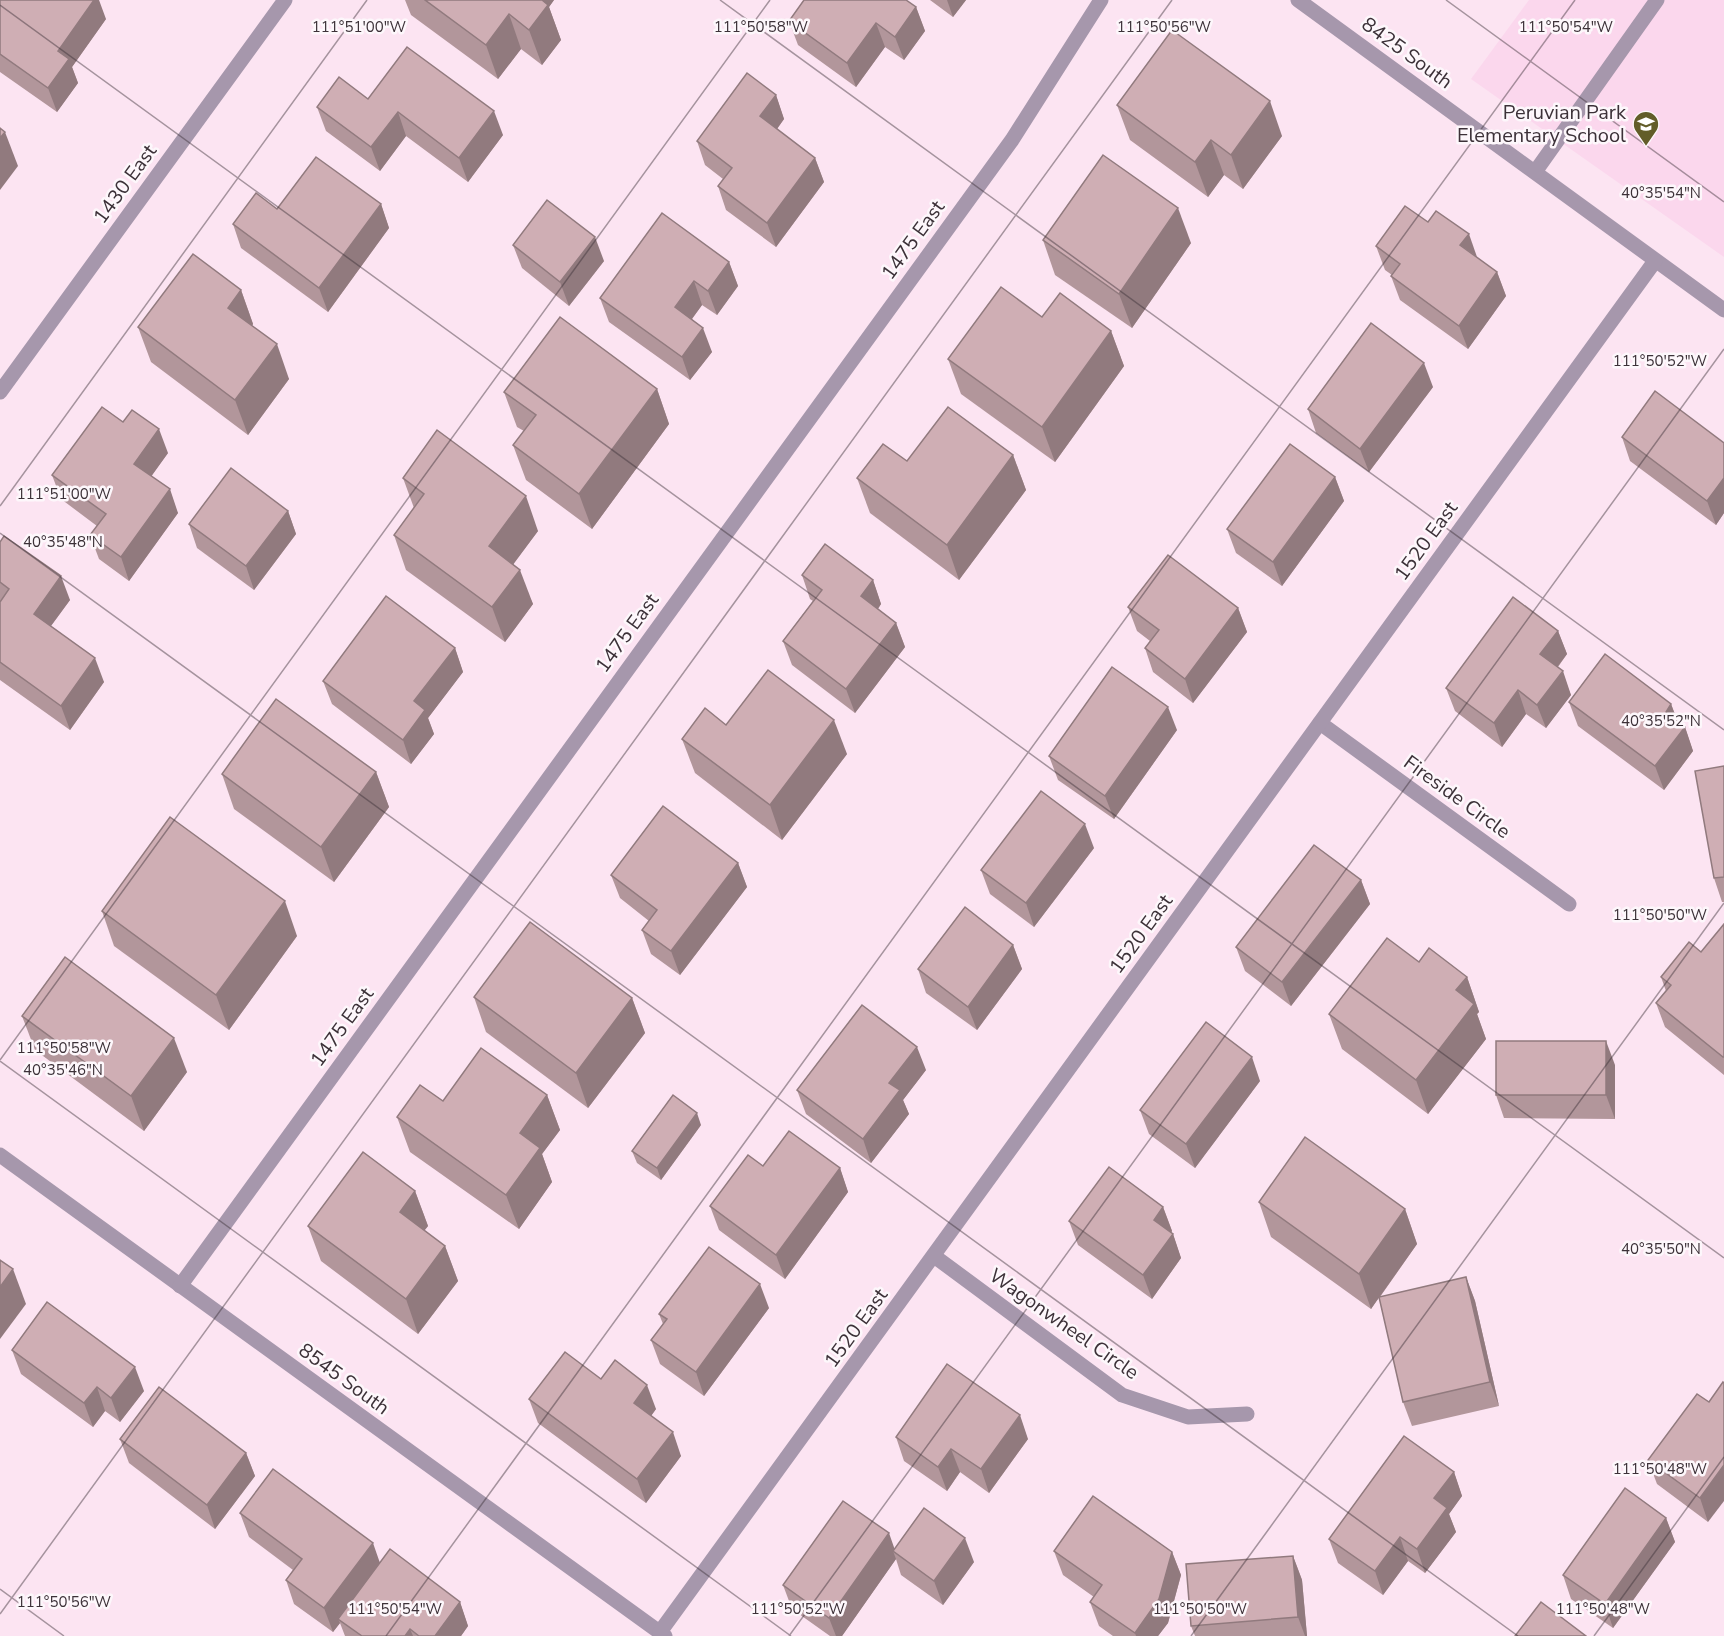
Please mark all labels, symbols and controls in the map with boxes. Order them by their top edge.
street label: 8425 South [1356,11,1458,95]
text: 111°51'00"W [312,17,407,37]
text: 111°50'58"W [714,17,809,37]
text: 111°50'56"W [1117,17,1212,37]
text: 111°50'54"W [1519,17,1614,37]
place label: Peruvian Park Elementary School [1457,99,1627,149]
school or university icon: Peruvian Park Elementary School [1631,109,1661,147]
street label: 1430 East [87,138,163,229]
text: 40°35'54"N [1621,183,1701,203]
street label: 1475 East [875,194,951,285]
text: 111°50'52"W [1613,351,1708,371]
text: 111°51'00"W [17,484,112,504]
street label: 1520 East [1388,495,1464,586]
text: 40°35'48"N [23,532,103,552]
street label: 1475 East [589,587,665,678]
text: 40°35'52"N [1621,711,1701,731]
street label: Fireside Circle [1398,749,1516,845]
street label: 1520 East [1103,888,1179,979]
text: 111°50'50"W [1613,905,1708,925]
street label: 1475 East [304,981,380,1072]
text: 111°50'58"W [17,1038,112,1058]
text: 40°35'46"N [23,1060,103,1080]
text: 40°35'50"N [1621,1239,1701,1259]
street label: Wagonwheel Circle [984,1262,1144,1386]
street label: 1520 East [818,1282,894,1373]
street label: 8545 South [293,1337,395,1421]
text: 111°50'48"W [1613,1459,1708,1479]
text: 111°50'56"W [17,1592,112,1612]
text: 111°50'54"W [348,1599,443,1619]
text: 111°50'52"W [751,1599,846,1619]
text: 111°50'50"W [1153,1599,1248,1619]
text: 111°50'48"W [1556,1599,1651,1619]

